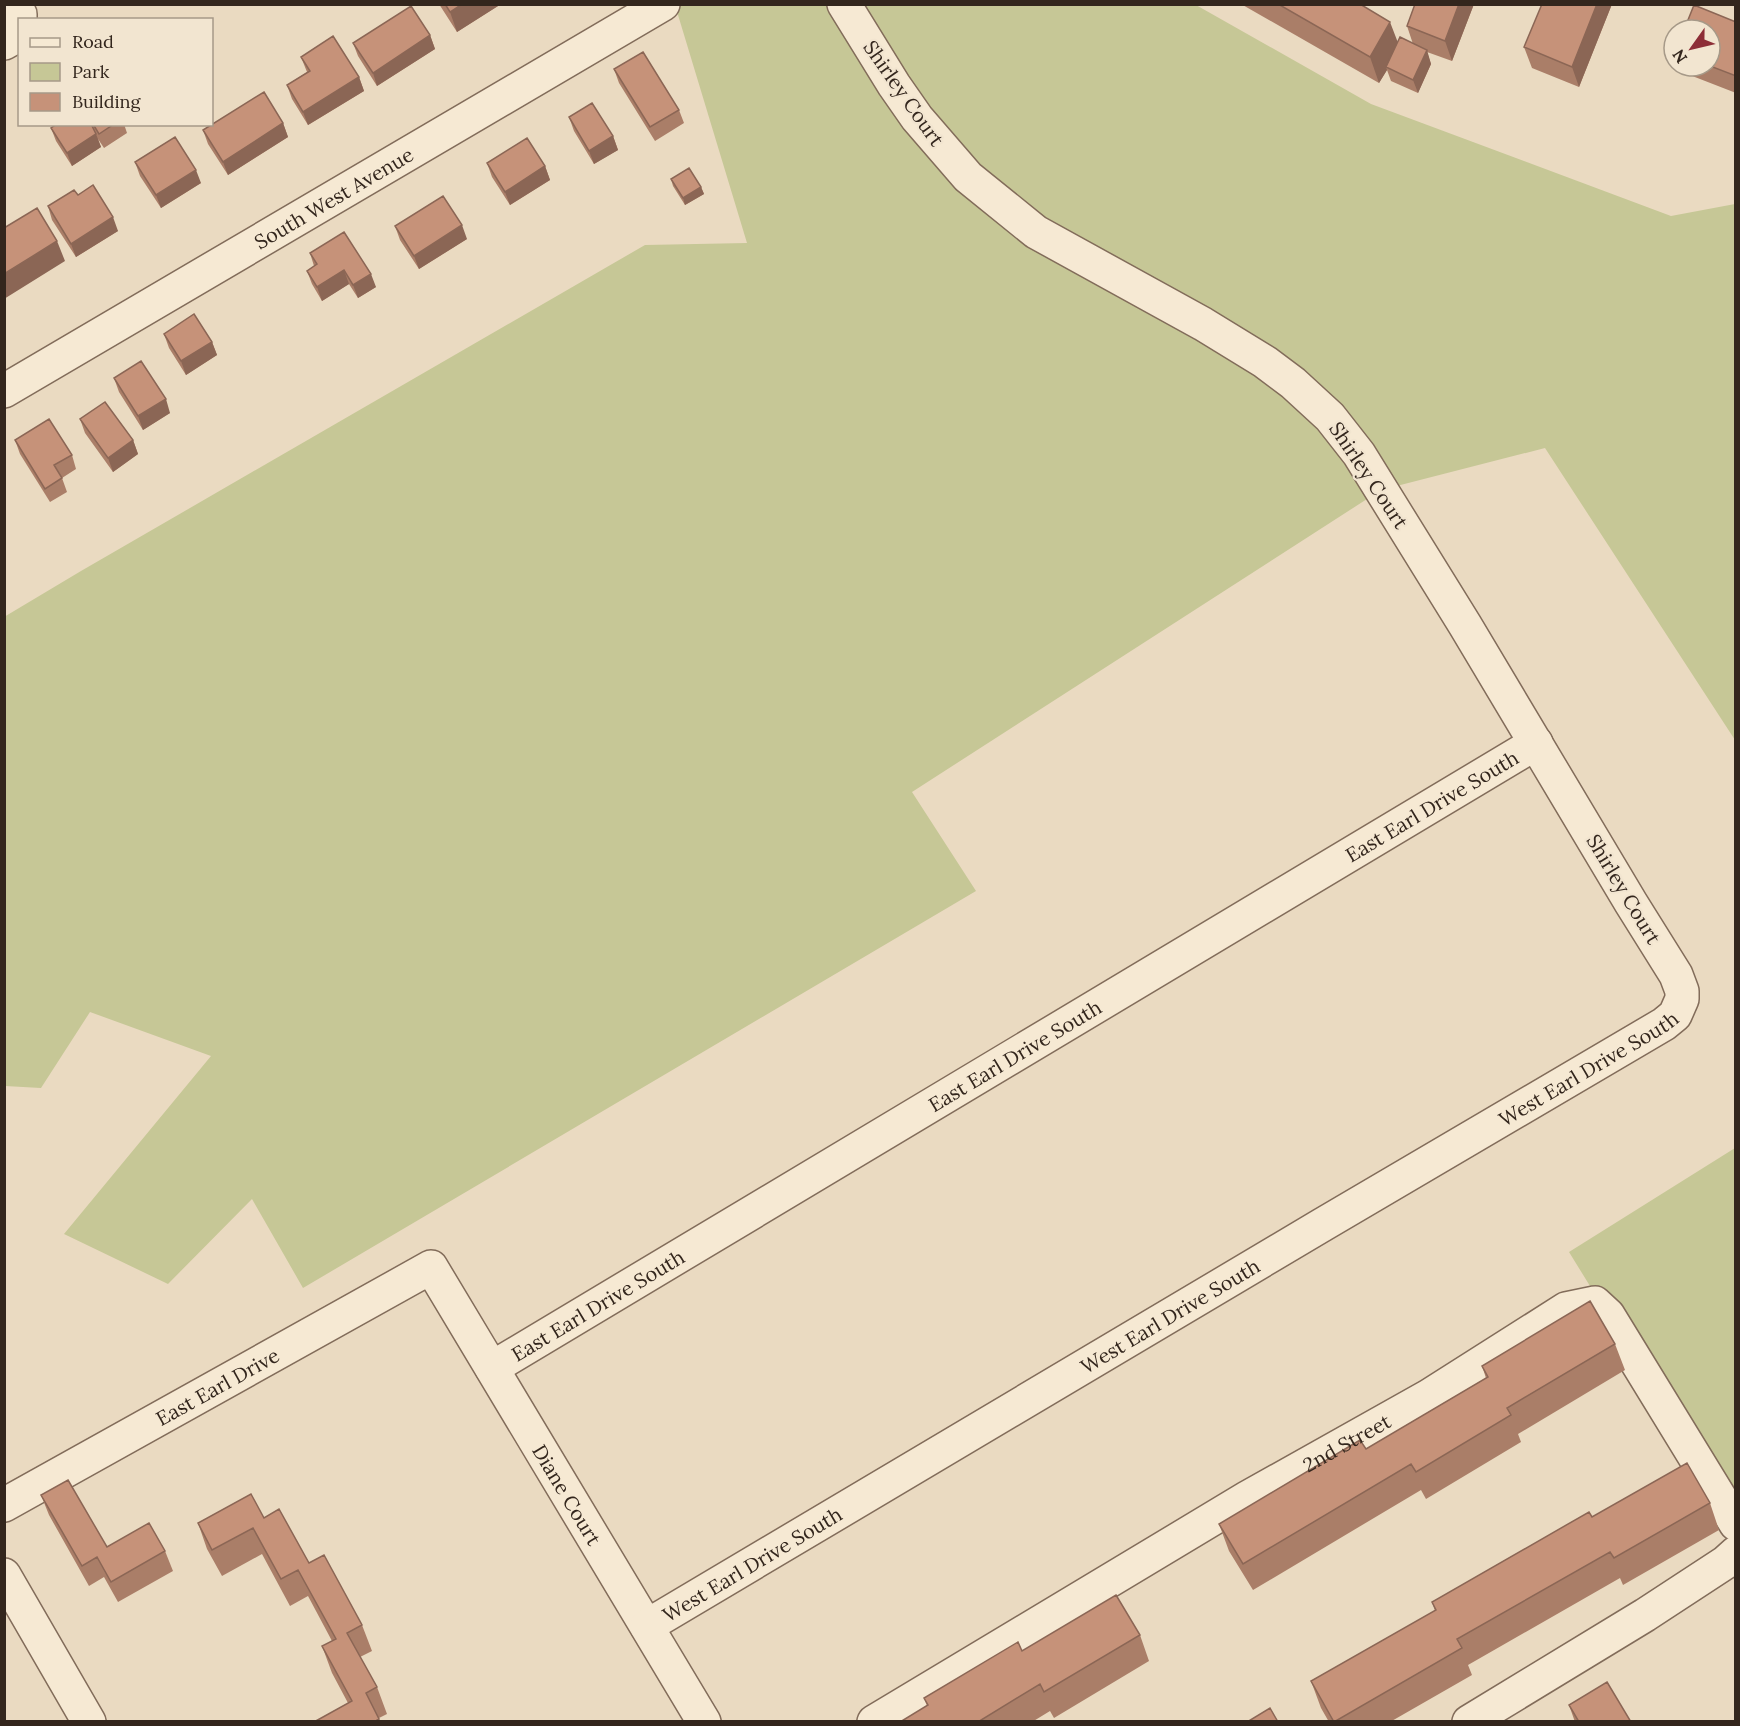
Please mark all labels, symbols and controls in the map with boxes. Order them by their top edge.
legend [18,18,213,126]
north arrow [1662,18,1722,78]
text: Road [72,30,114,53]
street label: Shirley Court [858,35,950,151]
text: N [1668,46,1691,67]
text: Park [72,60,110,83]
text: Building [72,90,142,113]
street label: South West Avenue [249,141,418,254]
street label: Shirley Court [1324,417,1414,533]
street label: East Earl Drive South [1340,744,1523,867]
street label: Shirley Court [1581,830,1667,949]
street label: East Earl Drive South [924,994,1106,1117]
street label: West Earl Drive South [1494,1005,1683,1131]
street label: East Earl Drive South [507,1243,689,1366]
street label: West Earl Drive South [1075,1253,1264,1378]
street label: East Earl Drive [151,1342,283,1431]
street label: 2nd Street [1298,1408,1395,1477]
street label: Diane Court [528,1439,607,1550]
street label: West Earl Drive South [658,1501,846,1627]

